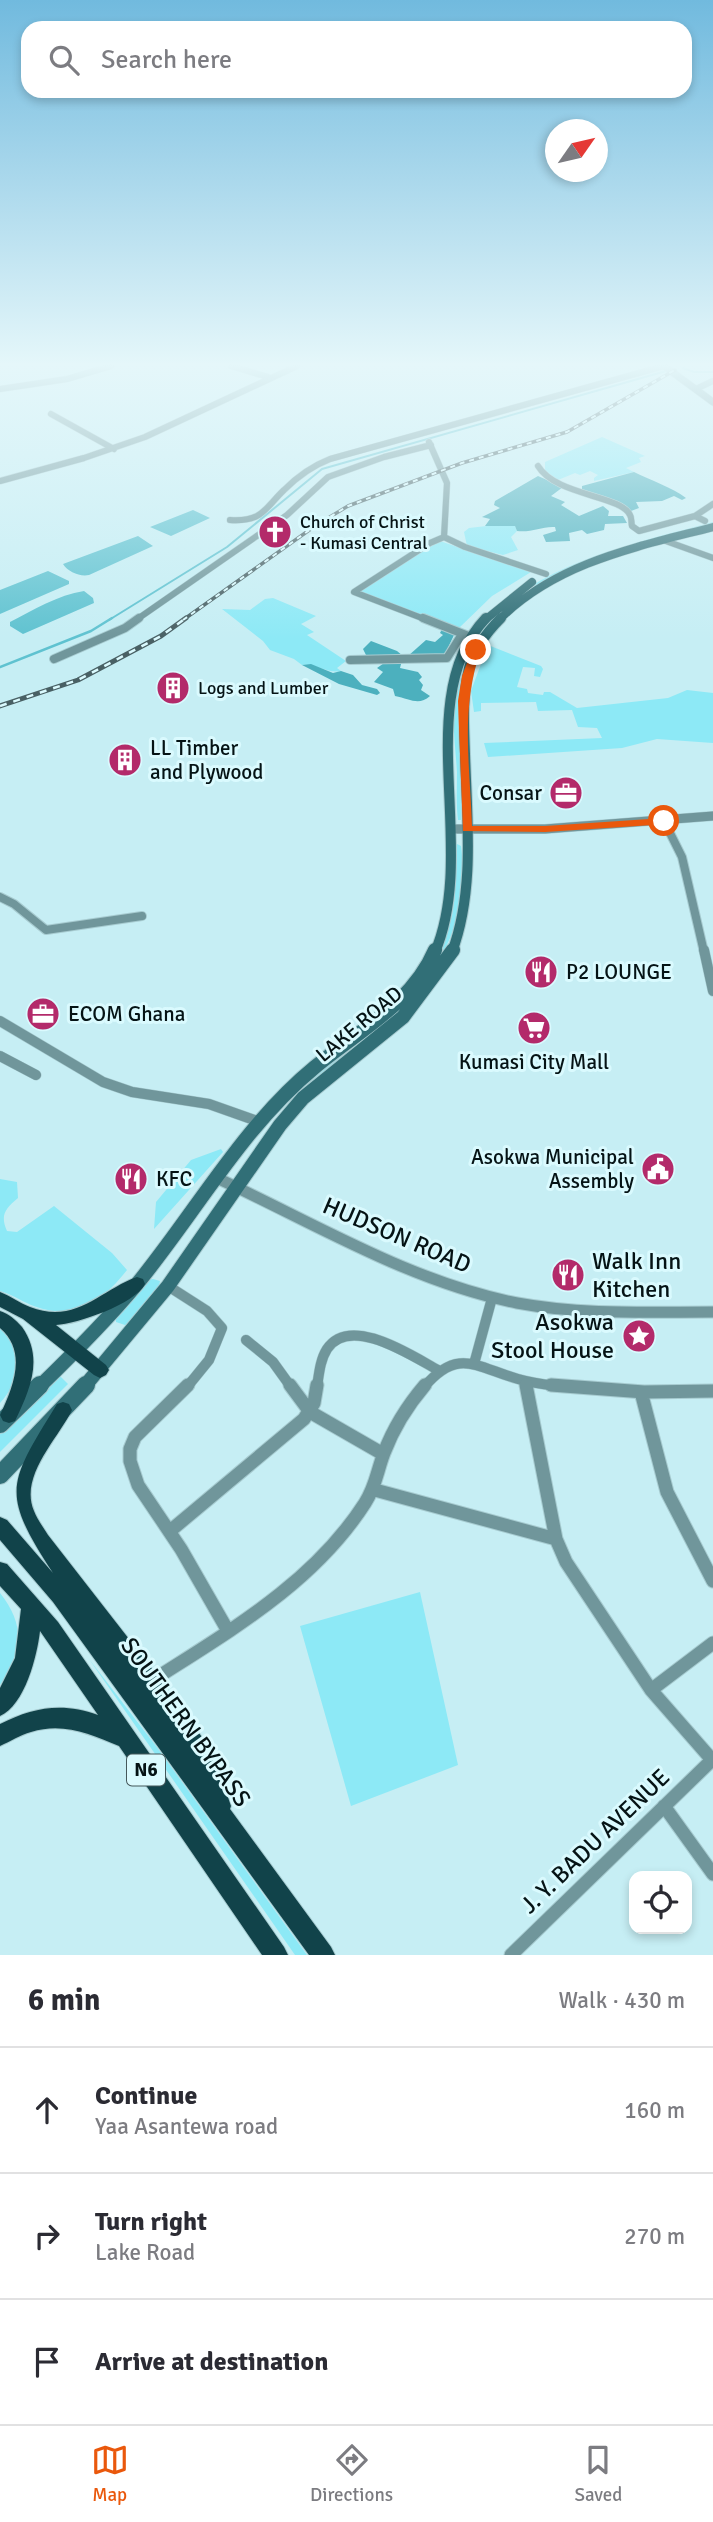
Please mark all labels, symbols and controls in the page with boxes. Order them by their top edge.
search box [21,21,692,98]
icon: search [45,41,83,79]
text: Search here [101,44,232,76]
north arrow [545,119,608,182]
place label: Church of Christ - Kumasi Central [300,511,428,554]
church icon: Church of Christ - Kumasi Central [256,513,294,551]
route end [460,634,491,665]
building icon: Logs and Lumber [154,669,192,707]
place label: Logs and Lumber [198,677,329,699]
place label: LL Timber and Plywood [150,735,263,785]
building icon: LL Timber and Plywood [106,741,144,779]
office icon: Consar [547,774,585,812]
place label: Consar [480,780,542,806]
route start [648,805,679,836]
restaurant icon: P2 LOUNGE [522,953,560,991]
place label: P2 LOUNGE [566,959,672,985]
street label: LAKE ROAD [310,980,408,1068]
office icon: ECOM Ghana [24,995,62,1033]
place label: ECOM Ghana [68,1001,185,1027]
supermarket icon: Kumasi City Mall [515,1009,553,1047]
place label: Kumasi City Mall [459,1049,609,1075]
place label: Asokwa Municipal Assembly [471,1144,634,1194]
public building icon: Asokwa Municipal Assembly [639,1150,677,1188]
restaurant icon: KFC [112,1160,150,1198]
place label: KFC [156,1166,192,1192]
street label: HUDSON ROAD [318,1190,476,1280]
place label: Walk Inn Kitchen [592,1246,681,1304]
restaurant icon: Walk Inn Kitchen [549,1256,587,1294]
place label: Asokwa Stool House [491,1307,614,1365]
place icon: Asokwa Stool House [620,1317,658,1355]
street label: SOUTHERN BYPASS [114,1631,258,1813]
road number: N6 [127,1754,165,1786]
street label: J. Y. BADU AVENUE [514,1762,676,1920]
map controls [629,1871,692,1934]
button: locate [629,1871,692,1934]
text: 6 min [28,1982,100,2019]
text: Walk · 430 m [559,1986,685,2015]
text: Continue [95,2080,197,2112]
icon: ahead [28,2091,66,2129]
text: 160 m [624,2096,685,2125]
text: Yaa Asantewa road [95,2112,278,2141]
text: Turn right [95,2206,207,2238]
icon: right [28,2217,66,2255]
text: 270 m [624,2222,685,2251]
text: Lake Road [95,2238,195,2267]
icon: arrive [28,2343,66,2381]
text: Arrive at destination [95,2346,328,2378]
tab: Map [91,2441,129,2507]
tab: Directions [310,2441,393,2507]
tab: Saved [574,2441,622,2507]

